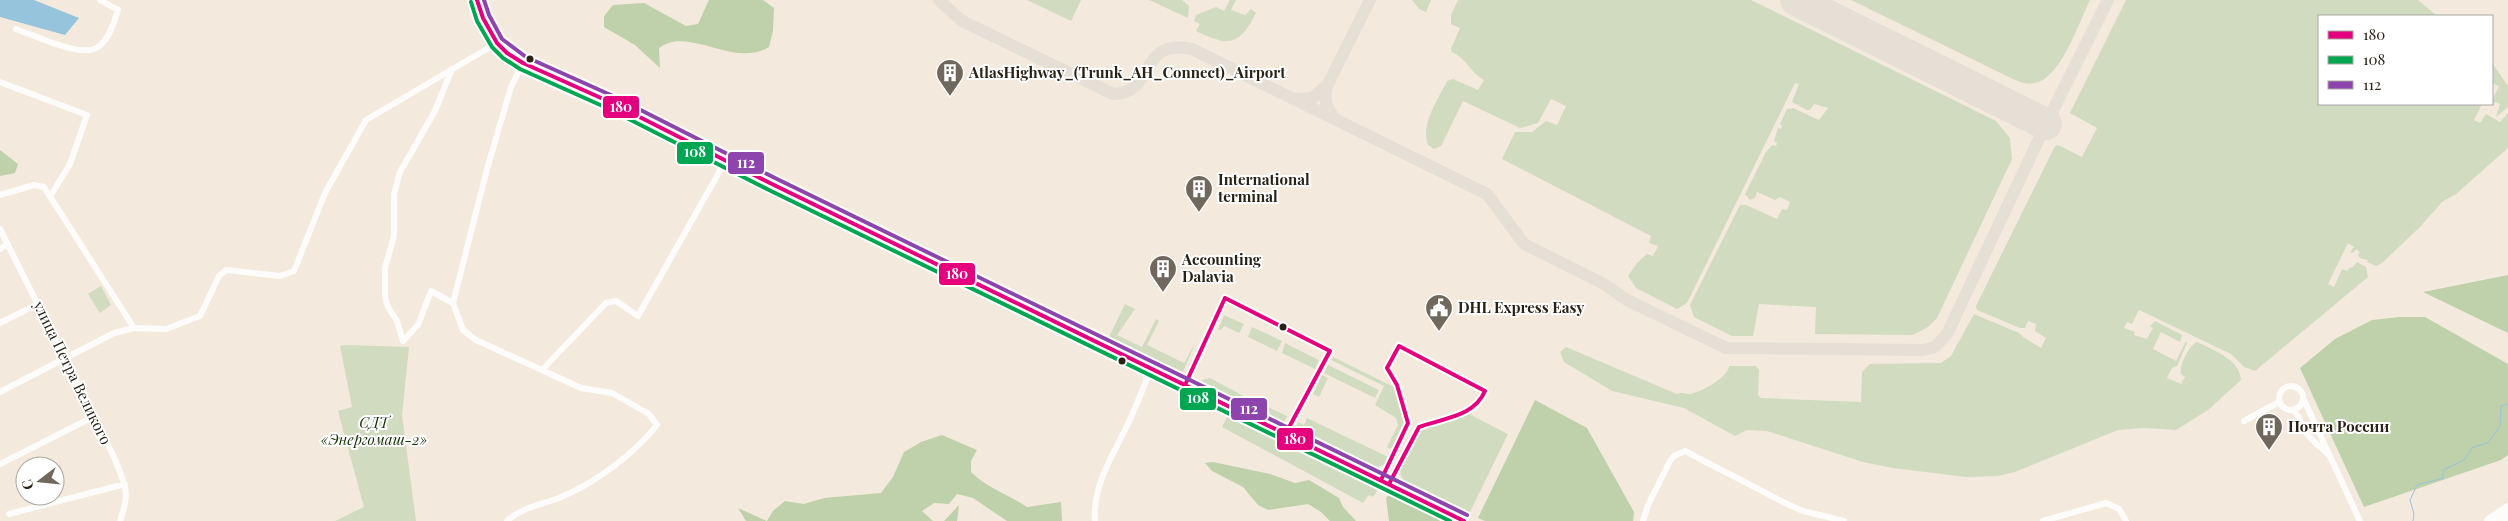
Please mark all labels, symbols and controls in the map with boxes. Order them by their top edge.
legend [2318,15,2493,105]
text: 180 [2363,24,2385,44]
text: 108 [2363,49,2386,69]
unlabelled marker [525,54,535,64]
building icon: AtlasHighway_(Trunk_AH_Connect)_Airport [935,58,965,97]
place label: AtlasHighway_(Trunk_AH_Connect)_Airport [968,62,1286,82]
text: 112 [2363,74,2381,94]
line badge: 180 [602,95,640,119]
text: 180 [610,97,632,116]
line badge: 108 [676,141,714,165]
text: 108 [684,142,706,161]
line badge: 112 [727,151,765,175]
text: 112 [737,153,755,172]
place label: International terminal [1217,169,1310,206]
building icon: International terminal [1184,174,1214,213]
place label: Accounting Dalavia [1181,249,1262,286]
building icon: Accounting Dalavia [1148,254,1178,293]
line badge: 180 [938,262,976,286]
text: 180 [946,264,968,283]
public building icon: DHL Express Easy [1424,293,1454,332]
street label: улица Петра Великого [29,297,116,448]
place label: DHL Express Easy [1458,297,1584,317]
unlabelled marker [1278,322,1288,332]
unlabelled marker [1117,356,1127,366]
line badge: 108 [1179,387,1217,411]
text: 108 [1187,388,1209,407]
line badge: 112 [1230,397,1268,421]
text: 112 [1240,399,1258,418]
park label: СДТ «Энергомаш-2» [321,412,428,449]
building icon: Почта России [2254,412,2284,451]
place label: Почта России [2288,416,2389,436]
line badge: 180 [1276,427,1314,451]
text: 180 [1284,429,1306,448]
north arrow [15,456,65,506]
text: С [16,477,38,492]

